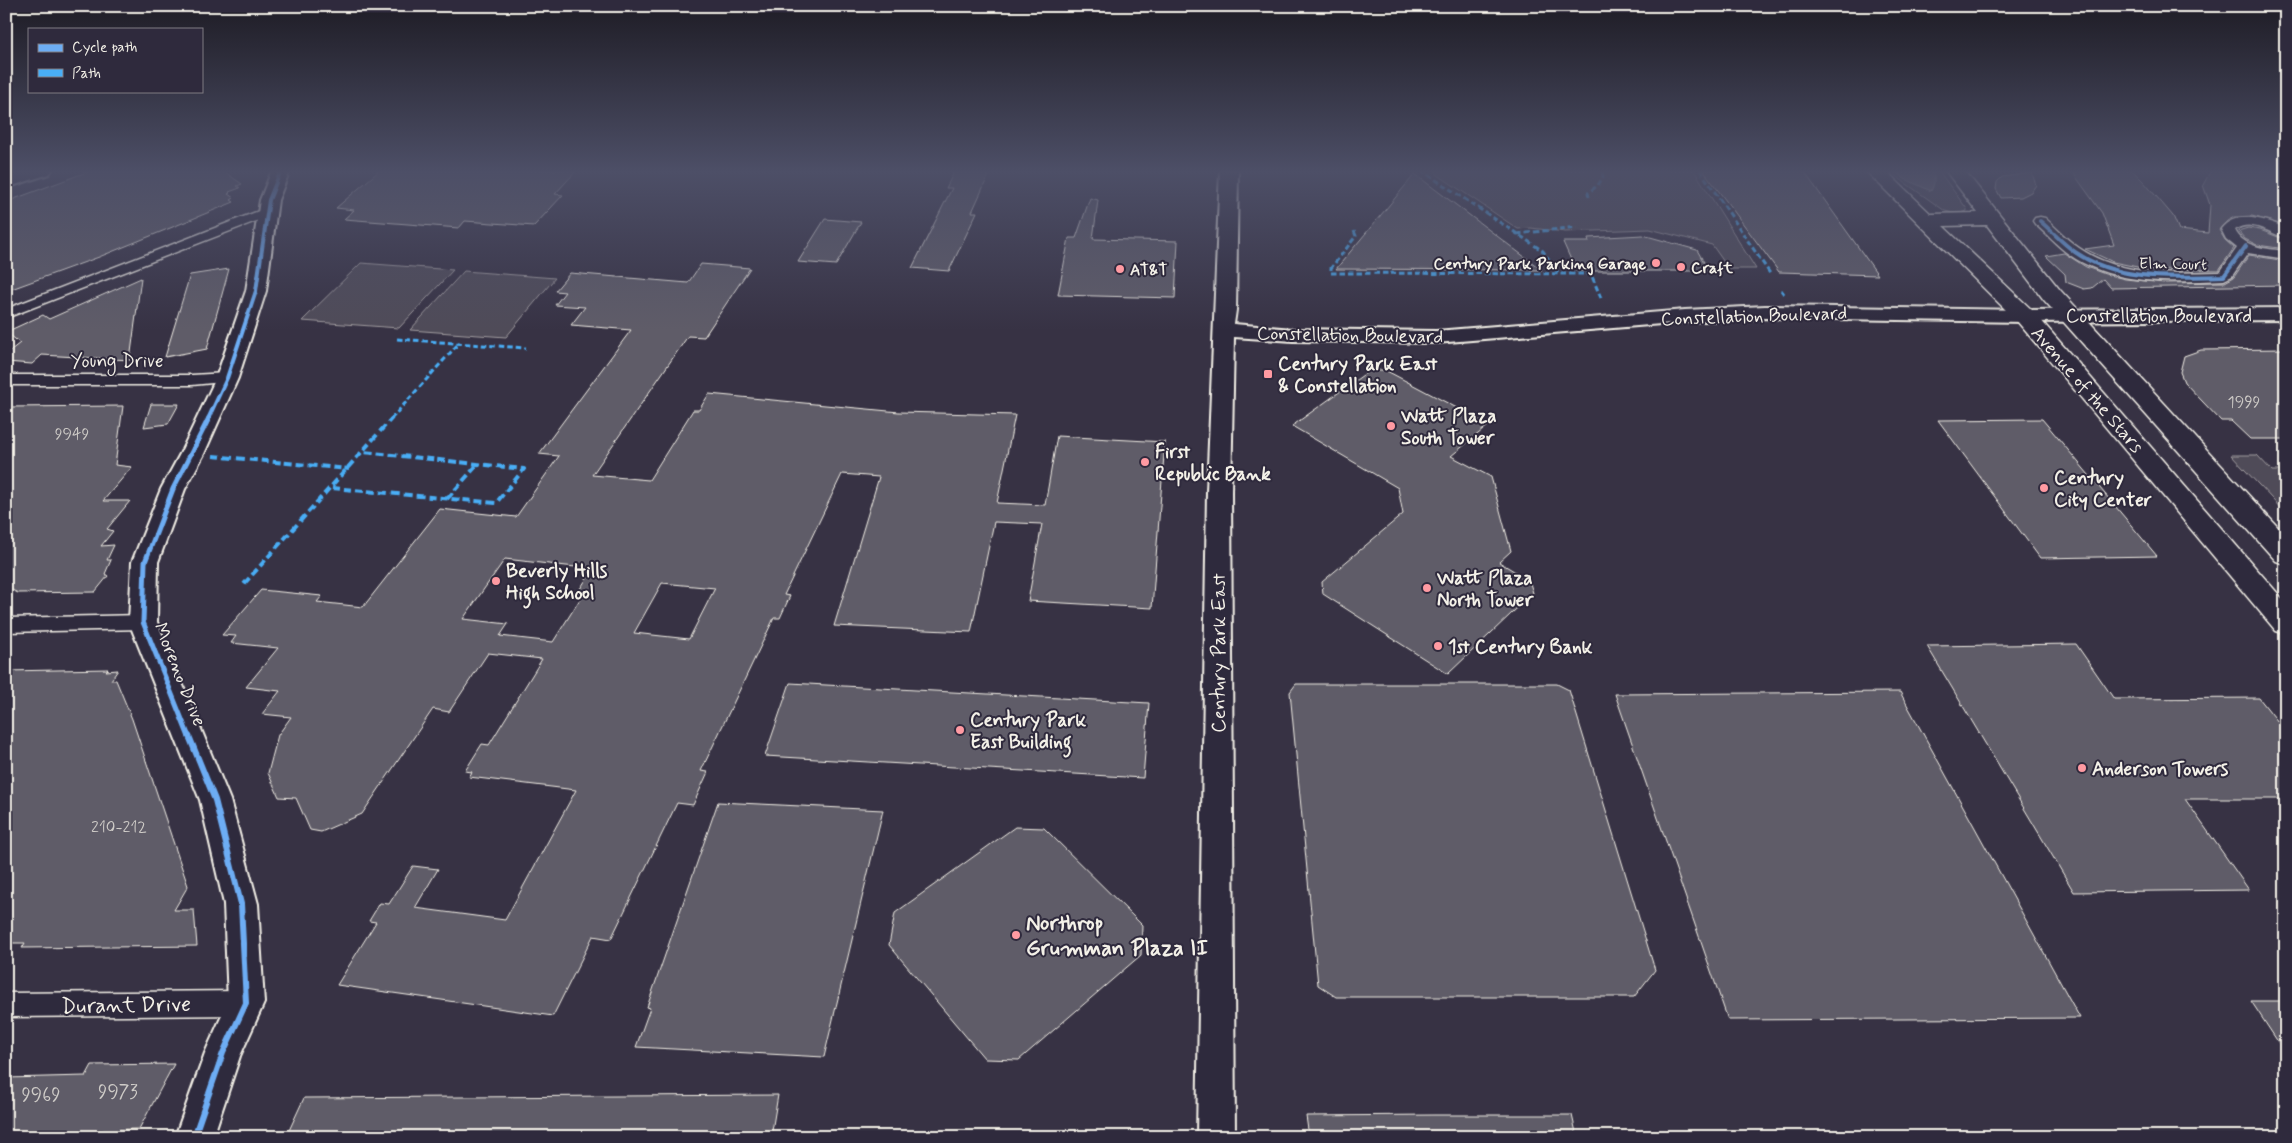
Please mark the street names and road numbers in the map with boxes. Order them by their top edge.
street label: Elm Court [2139,253,2207,276]
street label: Constellation Boulevard [1660,301,1848,332]
street label: Constellation Boulevard [2066,304,2252,329]
street label: Constellation Boulevard [1256,321,1443,350]
street label: Avenue of the Stars [2025,321,2149,459]
street label: Young Drive [70,349,164,376]
street label: Century Park East [1207,573,1232,733]
street label: Moreno Drive [147,619,212,730]
street label: Durant Drive [61,991,191,1021]

